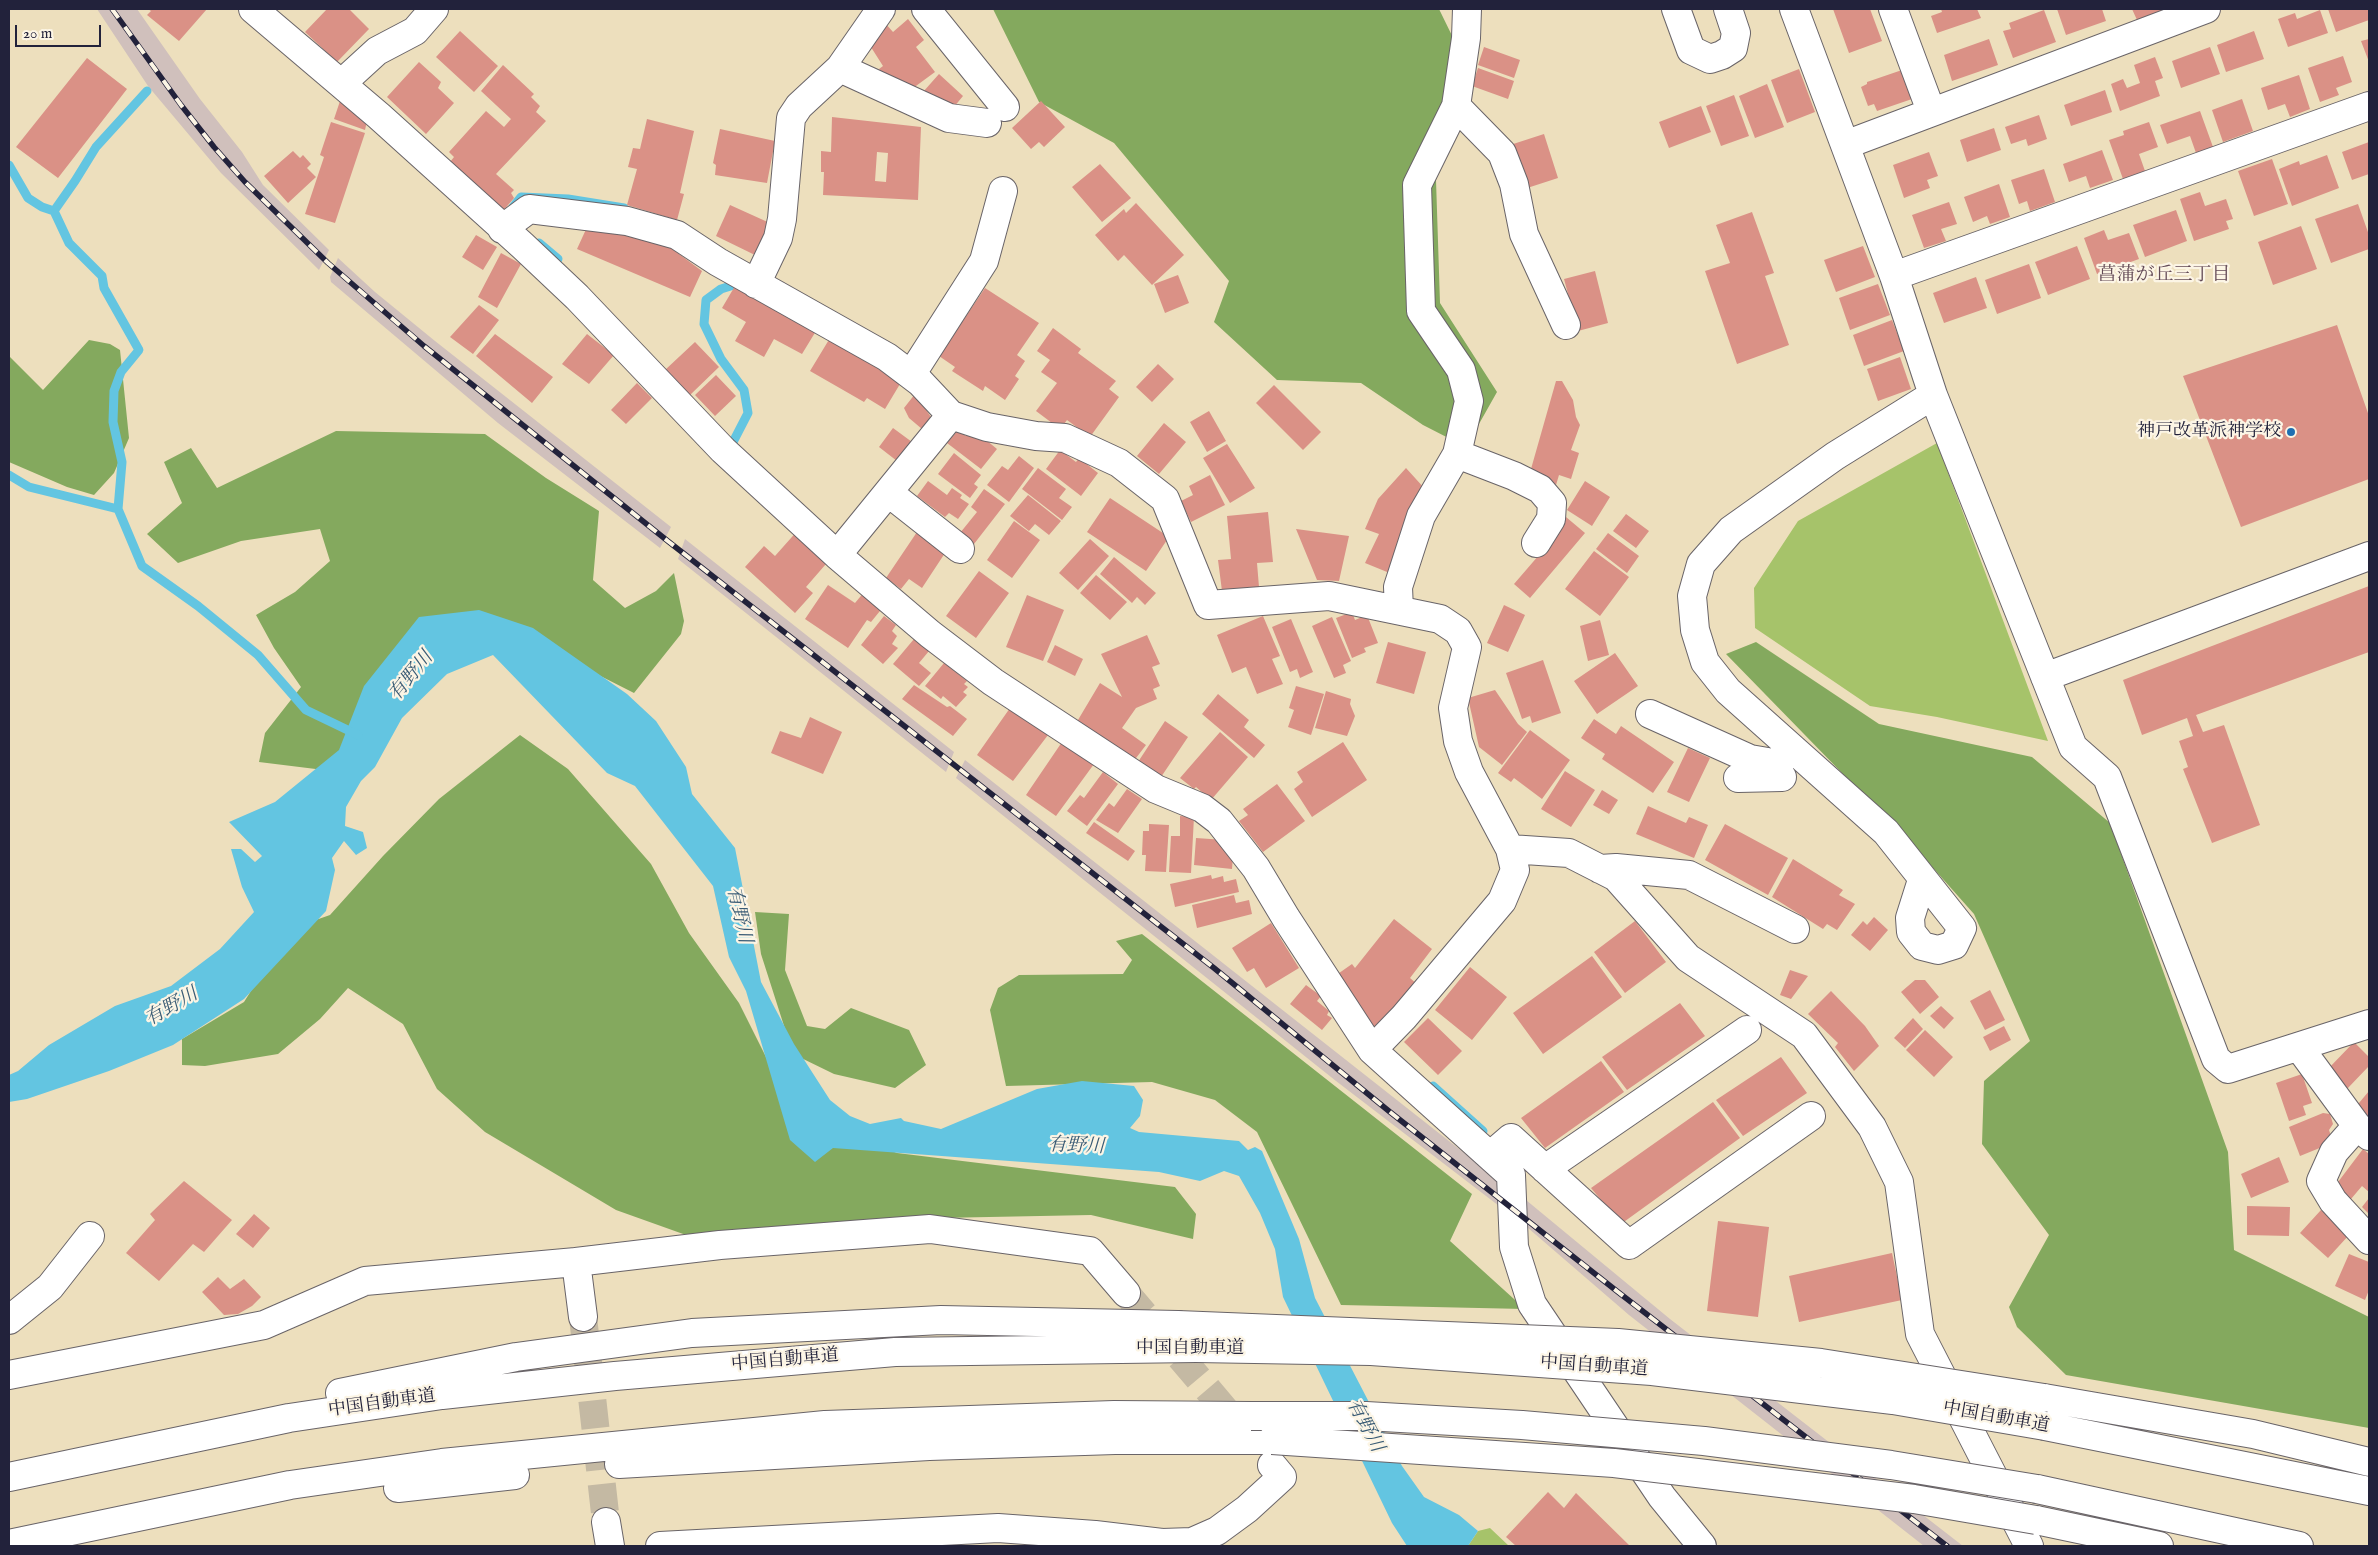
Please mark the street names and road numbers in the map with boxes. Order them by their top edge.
street label: 中国自動車道 [1136,1338,1244,1360]
street label: 中国自動車道 [730,1346,840,1376]
street label: 中国自動車道 [1539,1352,1649,1382]
street label: 中国自動車道 [327,1386,437,1422]
street label: 中国自動車道 [1941,1398,2051,1438]

